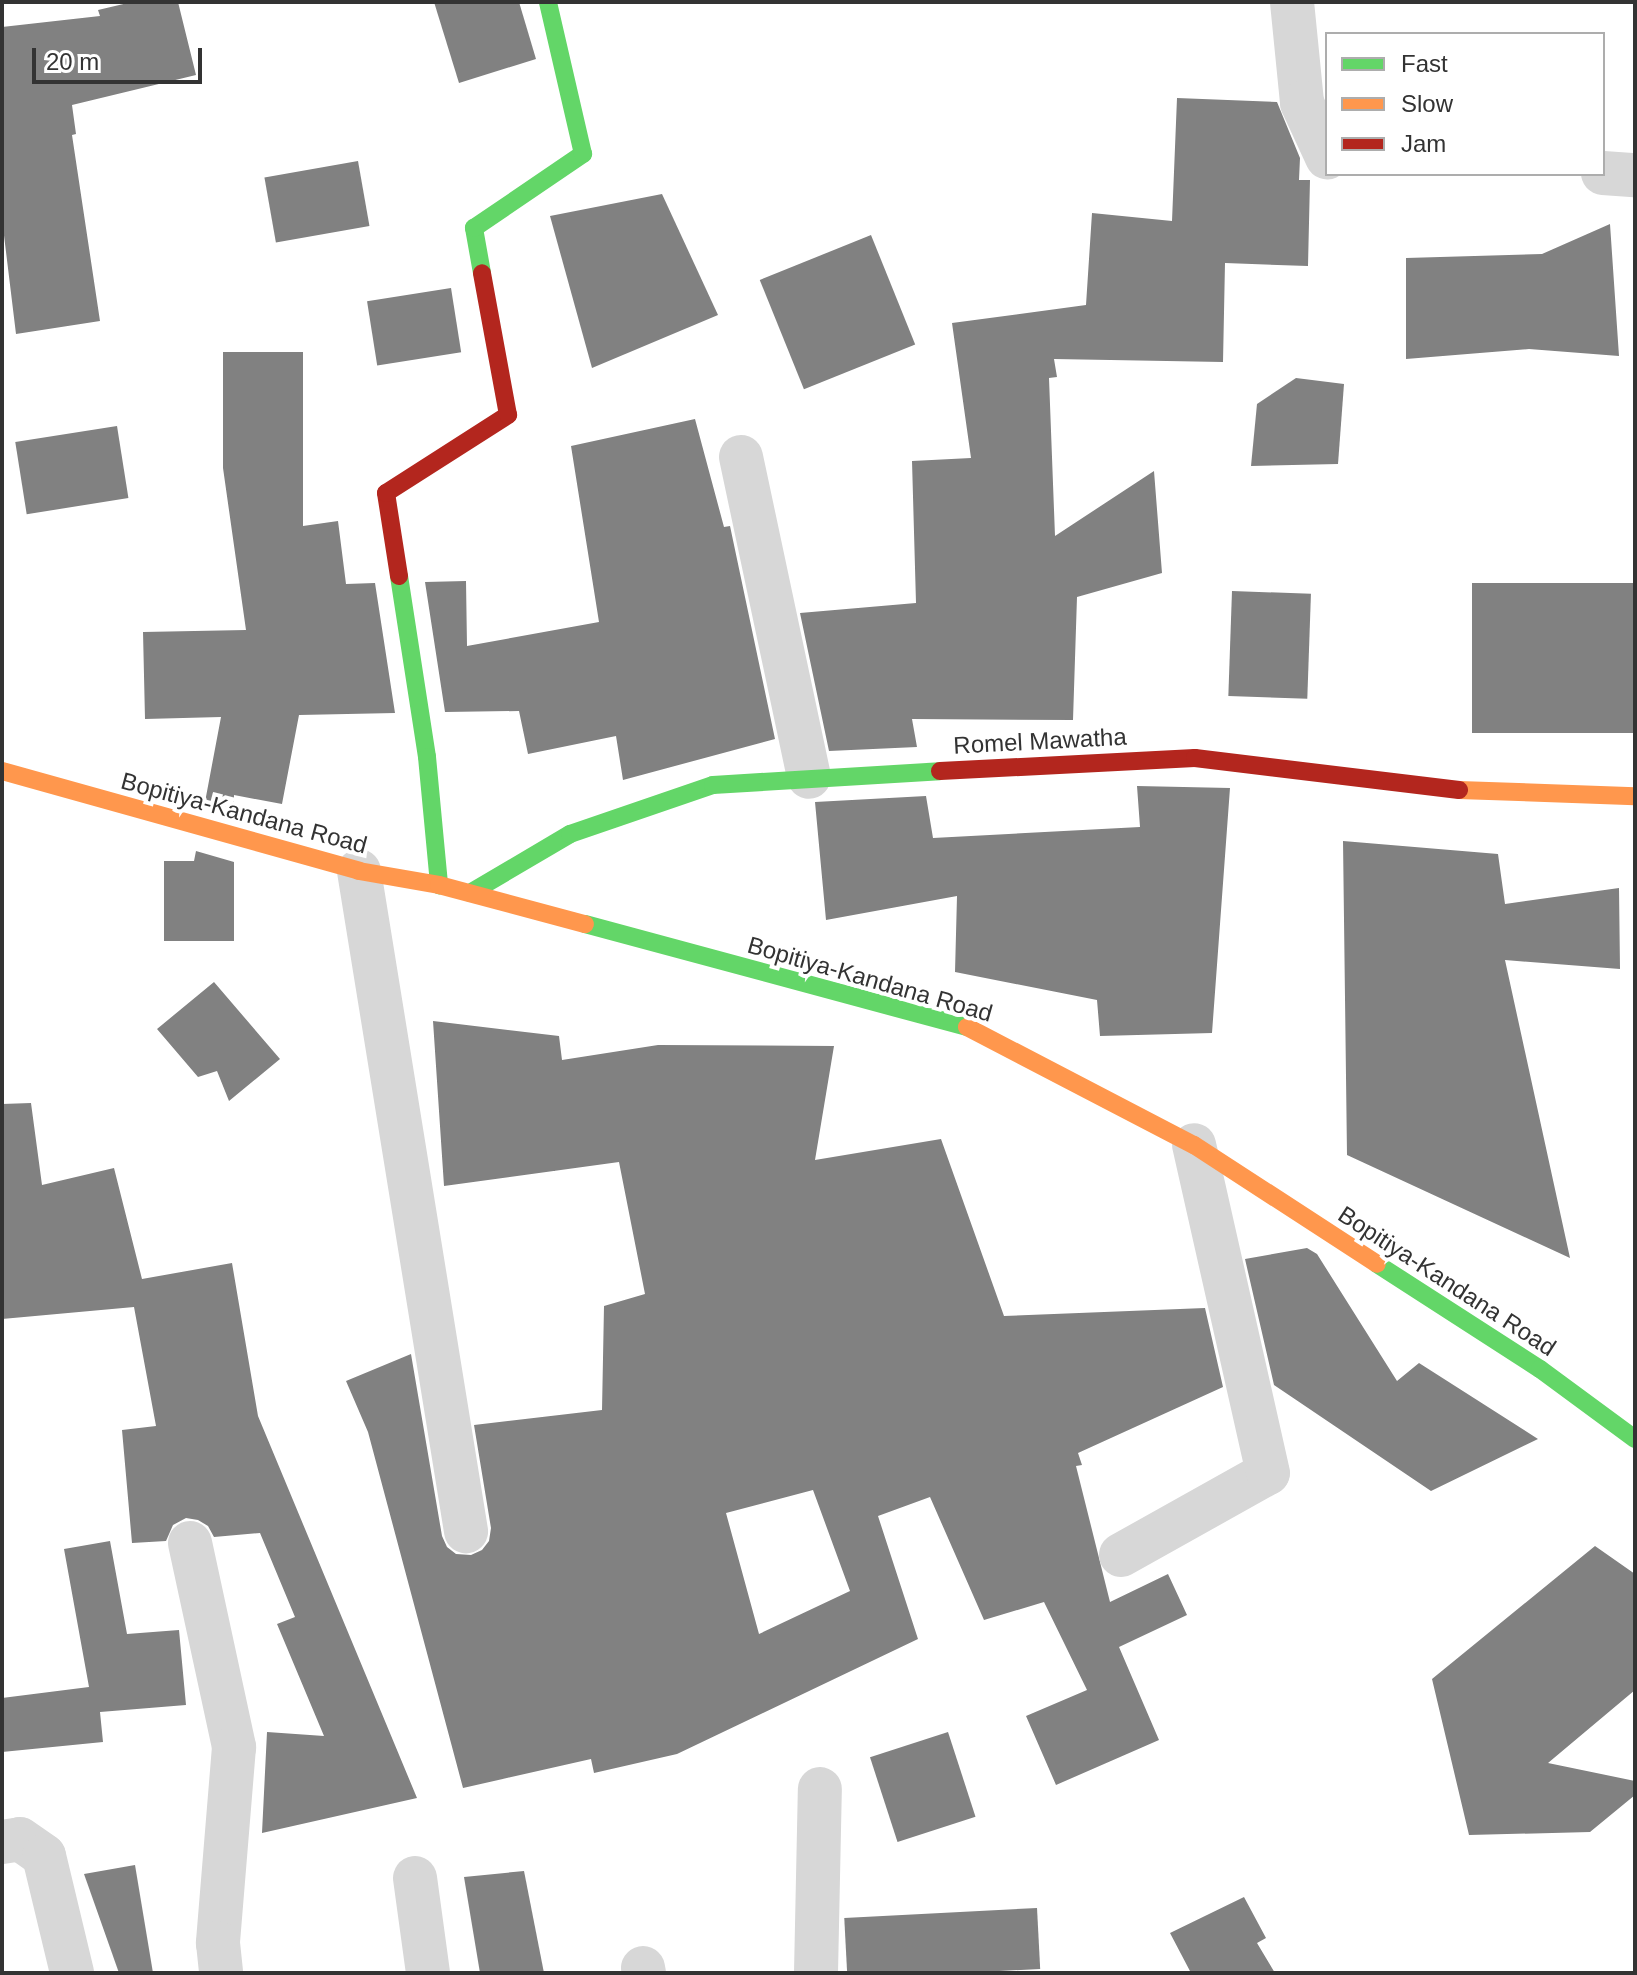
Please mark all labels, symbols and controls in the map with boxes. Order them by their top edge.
scale bar [36,32,206,82]
legend [1325,32,1605,176]
text: 20 m [46,48,99,75]
text: Fast [1401,50,1448,77]
text: Slow [1401,90,1453,117]
text: Jam [1401,130,1446,157]
street label: Romel Mawatha [953,722,1127,760]
street label: Bopitiya-Kandana Road [118,766,370,860]
street label: Bopitiya-Kandana Road [744,930,996,1028]
street label: Bopitiya-Kandana Road [1333,1200,1561,1362]

